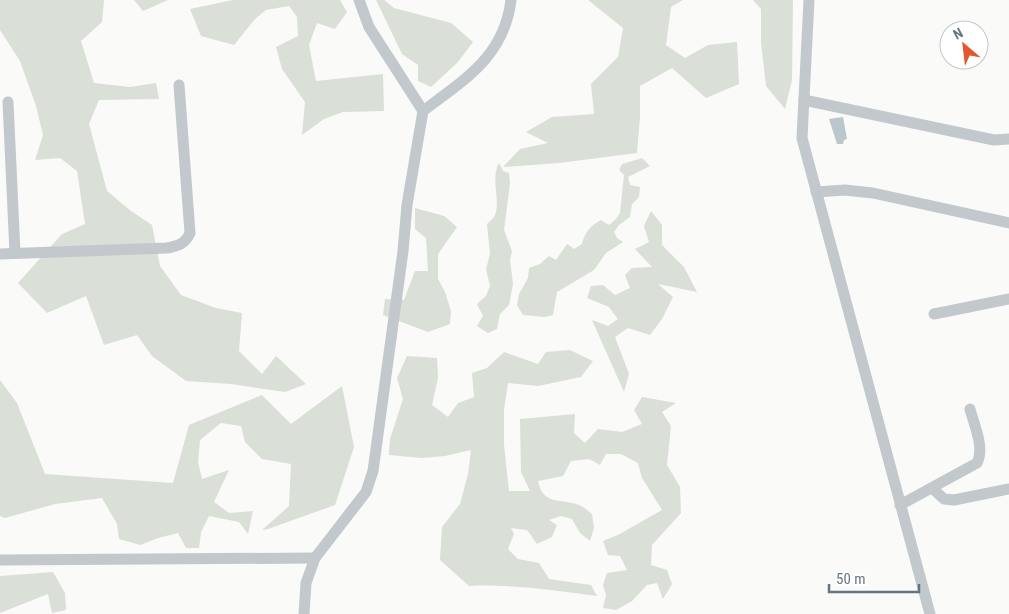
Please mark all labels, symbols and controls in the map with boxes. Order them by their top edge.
north arrow [939,20,989,70]
text: N [950,24,965,43]
scale bar [829,562,919,594]
text: 50 m [836,570,866,588]

